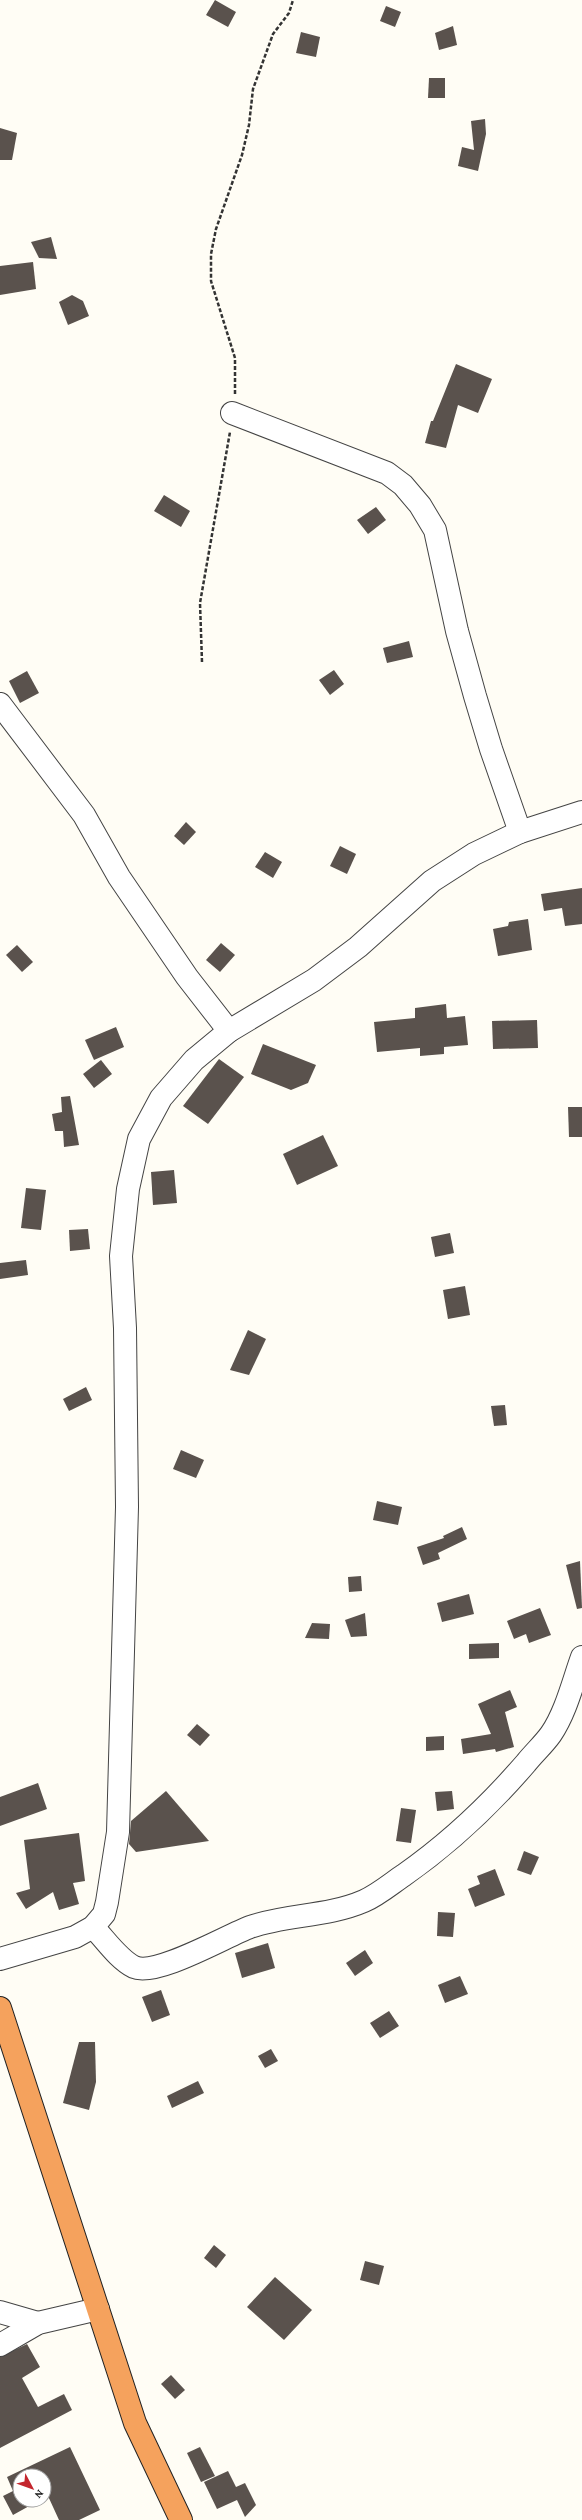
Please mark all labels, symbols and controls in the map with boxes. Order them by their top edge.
north arrow [12,2468,52,2508]
text: N [32,2488,47,2502]

